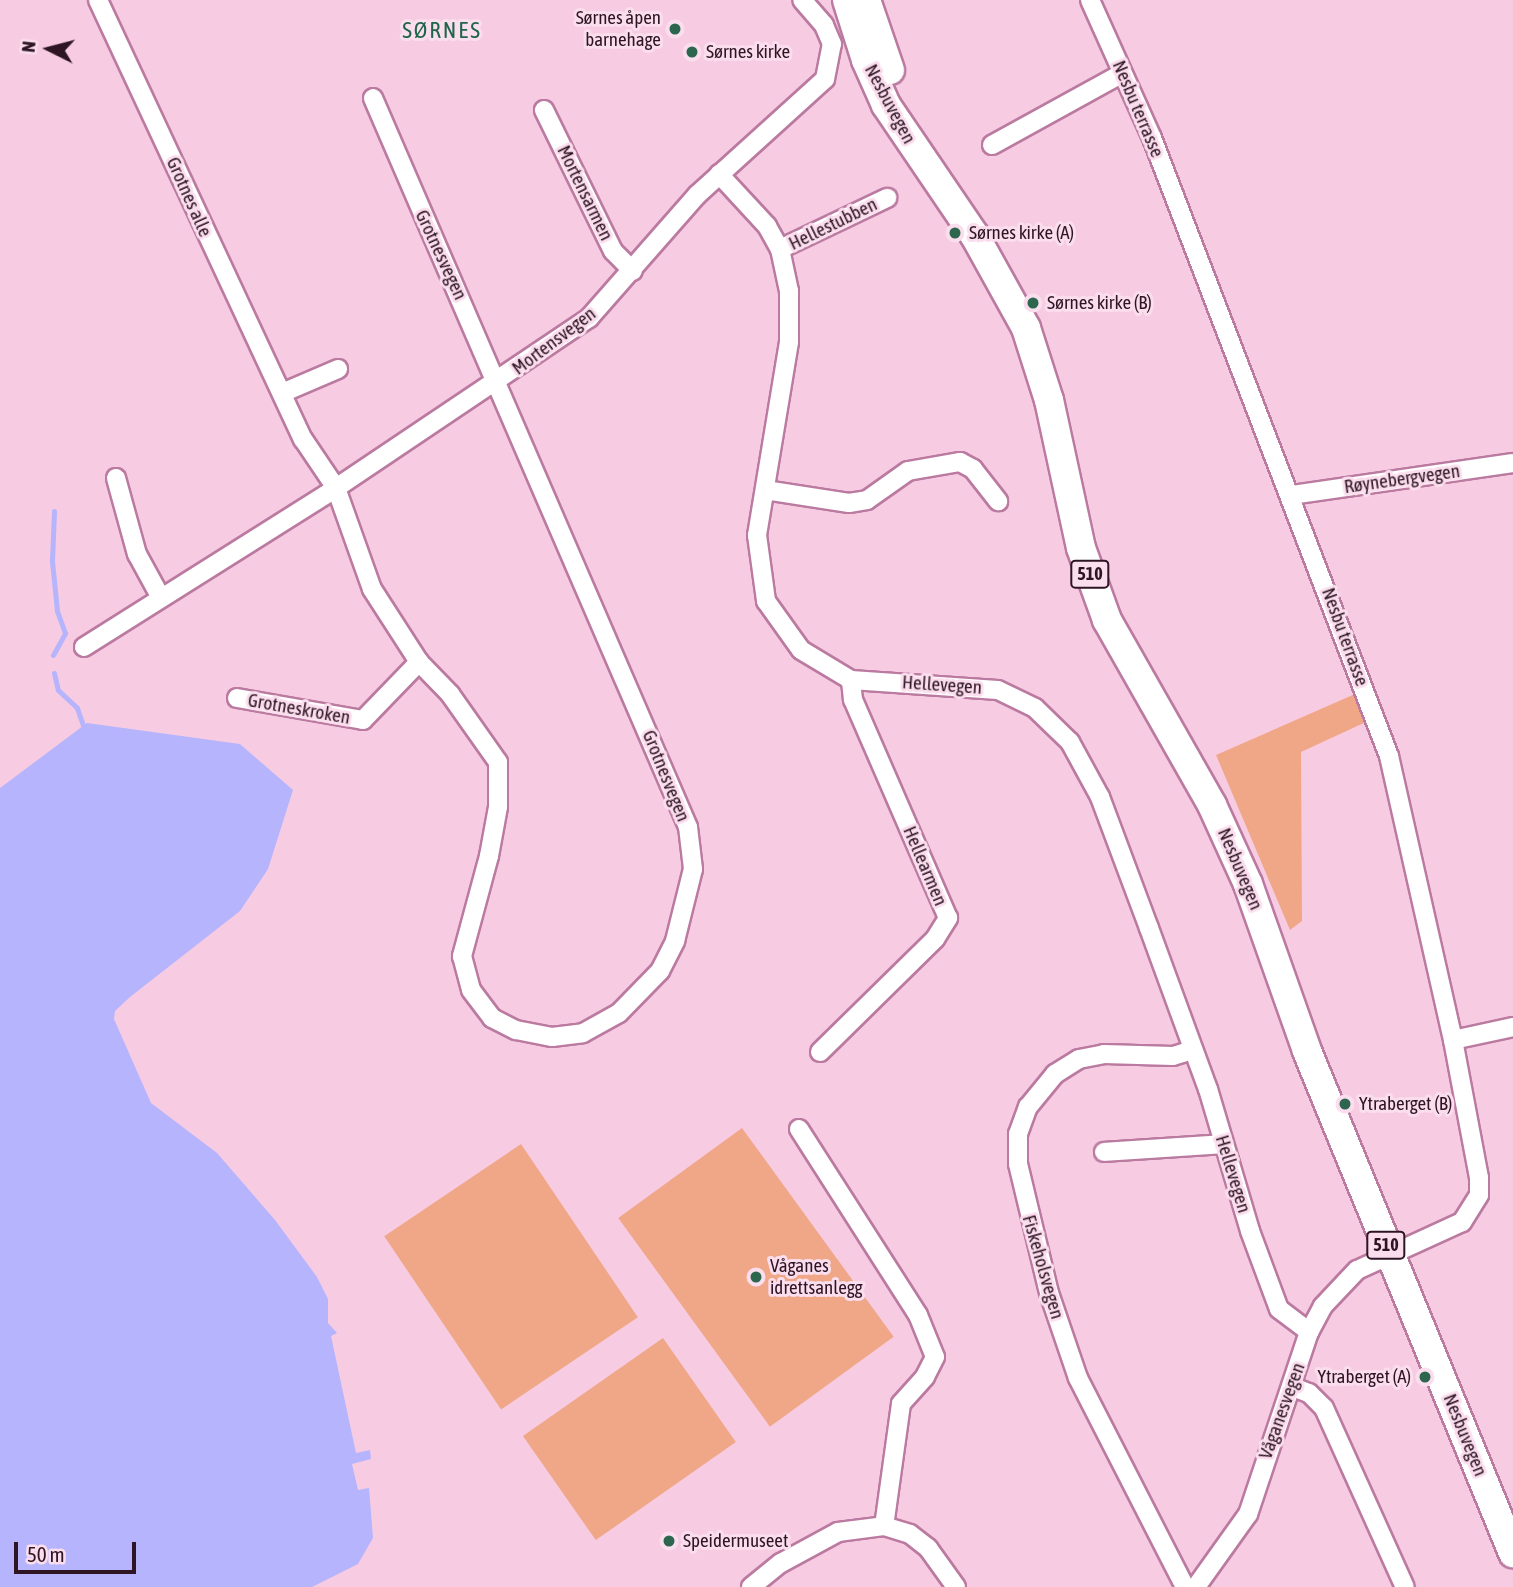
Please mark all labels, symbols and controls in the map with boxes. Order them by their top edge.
place label: Sørnes åpen barnehage [576,7,661,51]
north arrow [14,14,84,84]
district label: SØRNES [403,16,481,44]
marker: Sørnes åpen barnehage [667,21,683,37]
text: N [17,40,40,54]
place label: Sørnes kirke [706,41,790,63]
marker: Sørnes kirke [684,44,700,60]
street label: Nesbu terrasse [1107,57,1169,161]
street label: Nesbuvegen [860,60,920,148]
street label: Mortensarmen [552,142,618,244]
street label: Grotnes alle [161,154,217,240]
street label: Hellestubben [785,193,881,255]
street label: Grotnesvegen [410,206,472,304]
place label: Sørnes kirke (A) [969,222,1074,244]
marker: Sørnes kirke (A) [947,225,963,241]
place label: Sørnes kirke (B) [1047,292,1152,314]
marker: Sørnes kirke (B) [1025,295,1041,311]
street label: Mortensvegen [508,302,600,380]
street label: Røynebergvegen [1343,460,1461,498]
road number: 510 [1069,560,1111,588]
street label: Nesbu terrasse [1317,585,1373,689]
street label: Hellevegen [901,671,983,699]
street label: Grotneskroken [246,689,352,729]
street label: Grotnesvegen [637,727,695,825]
street label: Hellearmen [898,823,952,909]
street label: Nesbuvegen [1213,825,1267,913]
place label: Ytraberget (B) [1359,1093,1452,1115]
marker: Ytraberget (B) [1337,1096,1353,1112]
street label: Hellevegen [1210,1132,1256,1216]
street label: Fiskeholsvegen [1017,1212,1069,1322]
road number: 510 [1365,1230,1407,1260]
place label: Våganes idrettsanlegg [770,1255,863,1299]
marker: Våganes idrettsanlegg [748,1269,764,1285]
street label: Våganesvegen [1254,1360,1310,1462]
place label: Ytraberget (A) [1317,1366,1411,1388]
marker: Ytraberget (A) [1417,1369,1433,1385]
street label: Nesbuvegen [1438,1391,1492,1479]
scale bar [18,1528,140,1572]
place label: Speidermuseet [683,1530,788,1552]
marker: Speidermuseet [661,1533,677,1549]
text: 50 m [27,1542,65,1566]

